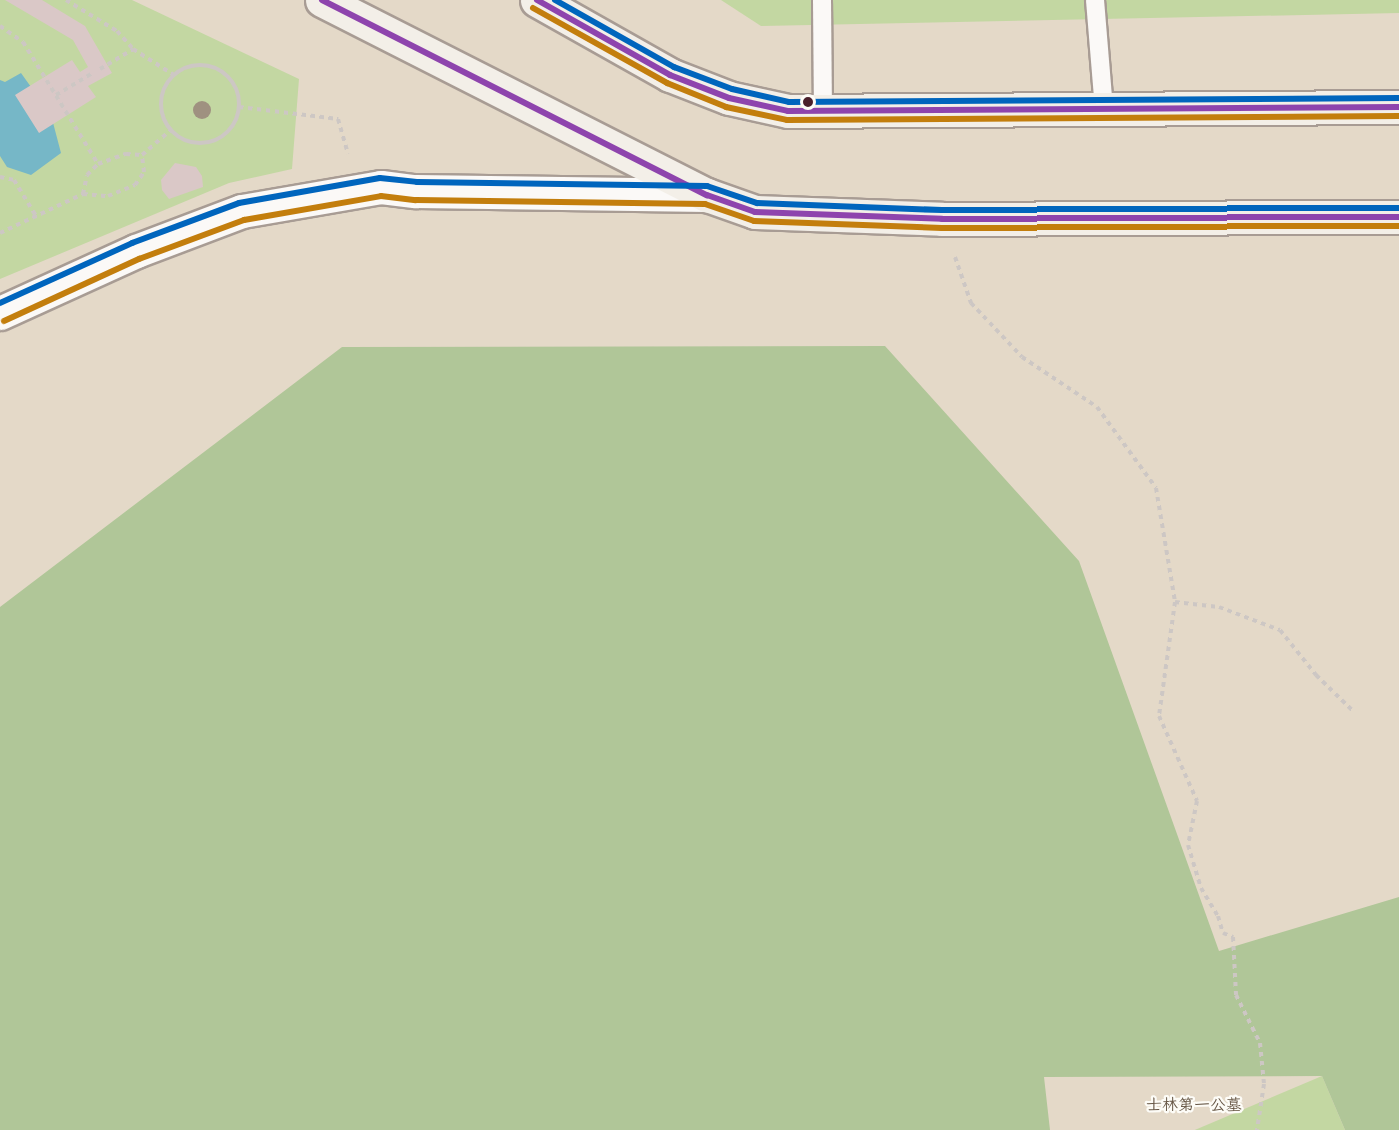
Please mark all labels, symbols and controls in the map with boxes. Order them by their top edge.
unlabelled marker [802,96,814,108]
park label: 士林第一公墓 [1146,1093,1242,1113]

